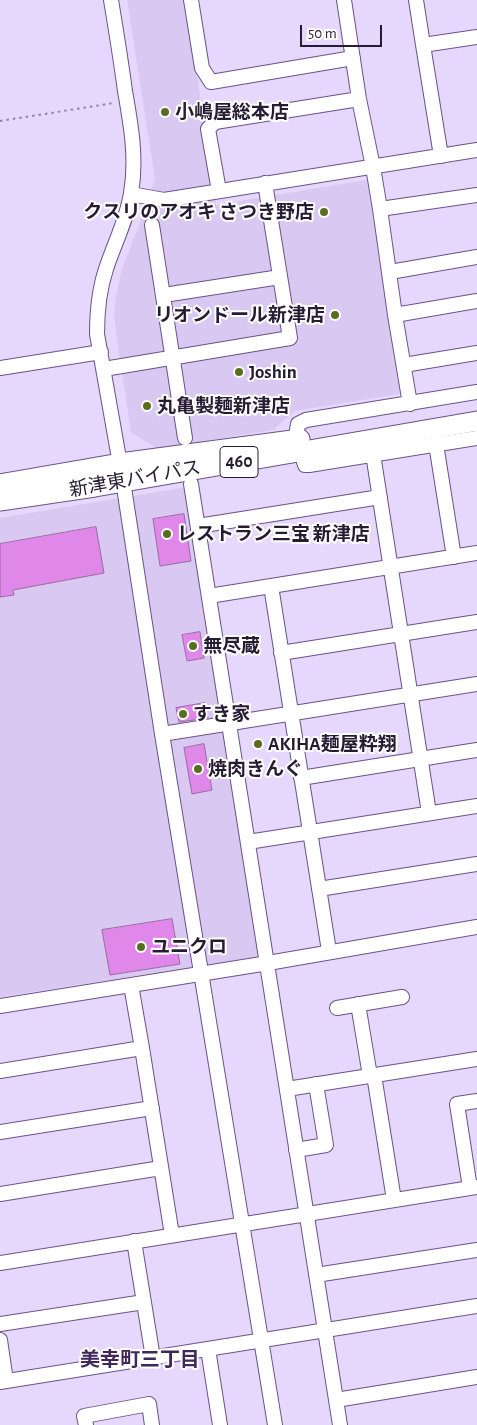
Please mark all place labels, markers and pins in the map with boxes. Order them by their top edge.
place label: 小嶋屋総本店 [175,101,289,123]
marker: 小嶋屋総本店 [159,106,171,118]
place label: クスリのアオキ さつき野店 [83,201,314,223]
marker: クスリのアオキ さつき野店 [318,206,330,218]
place label: リオンドール新津店 [154,304,325,326]
marker: リオンドール新津店 [329,309,341,321]
place label: Joshin [249,361,297,383]
marker: Joshin [233,366,245,378]
place label: 丸亀製麺新津店 [157,395,290,417]
marker: 丸亀製麺新津店 [141,400,153,412]
place label: レストラン三宝 新津店 [177,523,370,545]
marker: レストラン三宝 新津店 [161,528,173,540]
place label: 無尽蔵 [203,635,260,657]
marker: 無尽蔵 [187,640,199,652]
place label: すき家 [193,703,250,725]
marker: すき家 [177,708,189,720]
place label: AKIHA麺屋粋翔 [268,733,397,755]
marker: AKIHA麺屋粋翔 [252,738,264,750]
place label: 焼肉きんぐ [208,758,303,780]
marker: 焼肉きんぐ [192,763,204,775]
place label: ユニクロ [151,936,227,958]
marker: ユニクロ [135,941,147,953]

